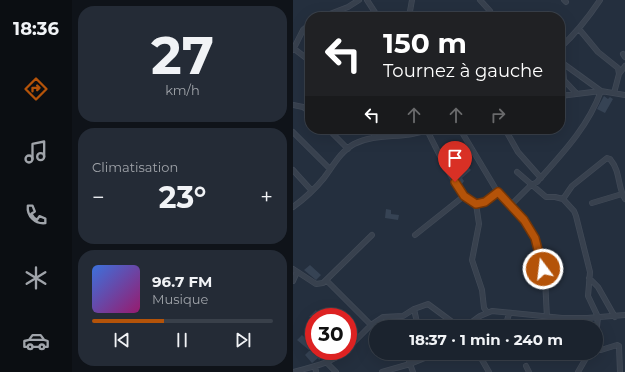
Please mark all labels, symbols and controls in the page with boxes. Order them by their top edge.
text: 18:36 [13,18,59,40]
text: 27 [151,24,214,87]
text: 150 m [383,26,467,60]
icon: left [317,28,369,80]
text: Tournez à gauche [383,60,543,82]
icon: directions [22,75,50,103]
text: km/h [165,82,200,98]
icon: left [361,104,383,126]
icon: ahead [403,104,425,126]
icon: ahead [445,104,467,126]
icon: right [487,104,509,126]
icon: music [22,138,50,166]
pin [438,141,472,182]
icon: arrive [444,147,466,169]
text: Climatisation [92,159,178,175]
text: 23° [159,179,206,216]
text: − [92,184,105,211]
text: + [260,184,273,211]
icon: phone [22,201,50,229]
position arrow [522,248,564,290]
icon: climate [22,264,50,292]
text: 96.7 FM [152,272,212,291]
text: Musique [152,291,208,307]
speed limit sign: 30 [305,308,357,360]
icon: car [22,327,50,355]
icon: previous [111,329,133,351]
icon: pause [171,329,193,351]
icon: next [232,329,254,351]
text: 18:37 · 1 min · 240 m [409,330,563,349]

